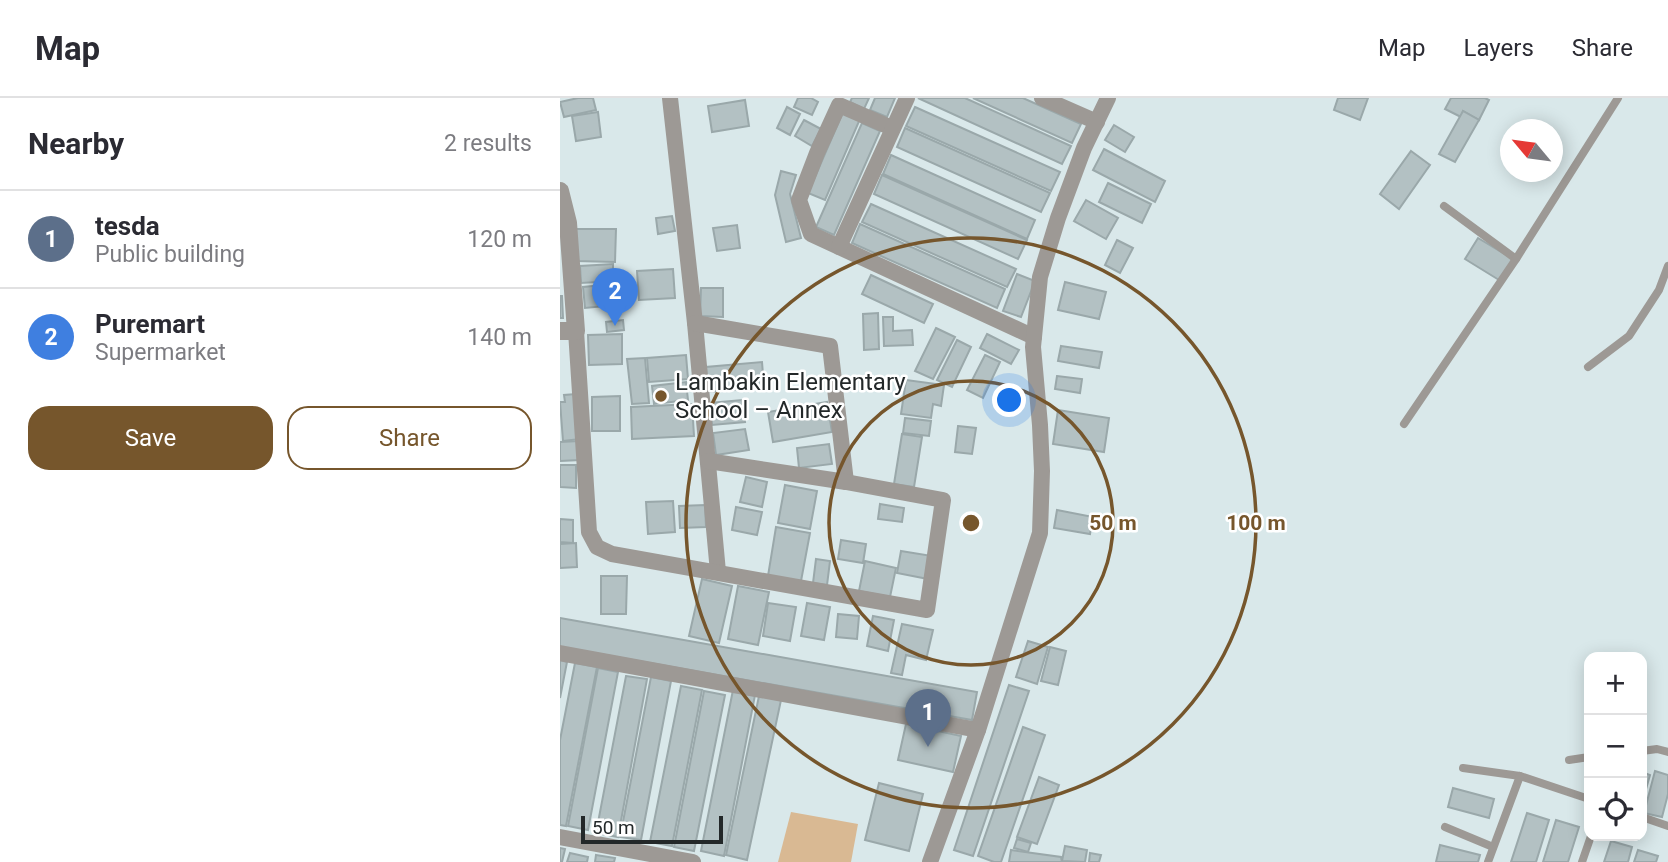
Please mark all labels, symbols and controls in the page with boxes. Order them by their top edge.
text: Map [35,29,100,68]
text: Map [1378,34,1426,62]
text: Layers [1464,34,1534,62]
text: Share [1572,34,1633,62]
north arrow [1500,119,1563,182]
text: Nearby [28,126,124,161]
text: 2 results [444,130,532,157]
text: tesda [95,211,160,241]
text: 1 [44,226,58,253]
text: 120 m [467,226,532,253]
text: Public building [95,241,245,268]
pin: 2 [592,268,638,326]
text: Puremart [95,309,205,339]
text: 2 [44,324,58,351]
text: 140 m [467,324,532,351]
text: Supermarket [95,339,226,366]
place label: Lambakin Elementary School – Annex [675,368,906,424]
your location [992,383,1026,417]
marker: Lambakin Elementary School – Annex [653,388,669,404]
button: Save [28,406,273,470]
button: Share [287,406,532,470]
centre of rings [959,511,983,535]
text: 50 m [1089,511,1137,535]
text: 100 m [1226,511,1286,535]
map controls [1584,652,1647,841]
button: + [1584,652,1647,715]
pin: 1 [905,689,951,747]
button: − [1584,715,1647,778]
button: locate [1584,778,1647,841]
scale bar [581,813,723,845]
text: 50 m [592,816,635,839]

